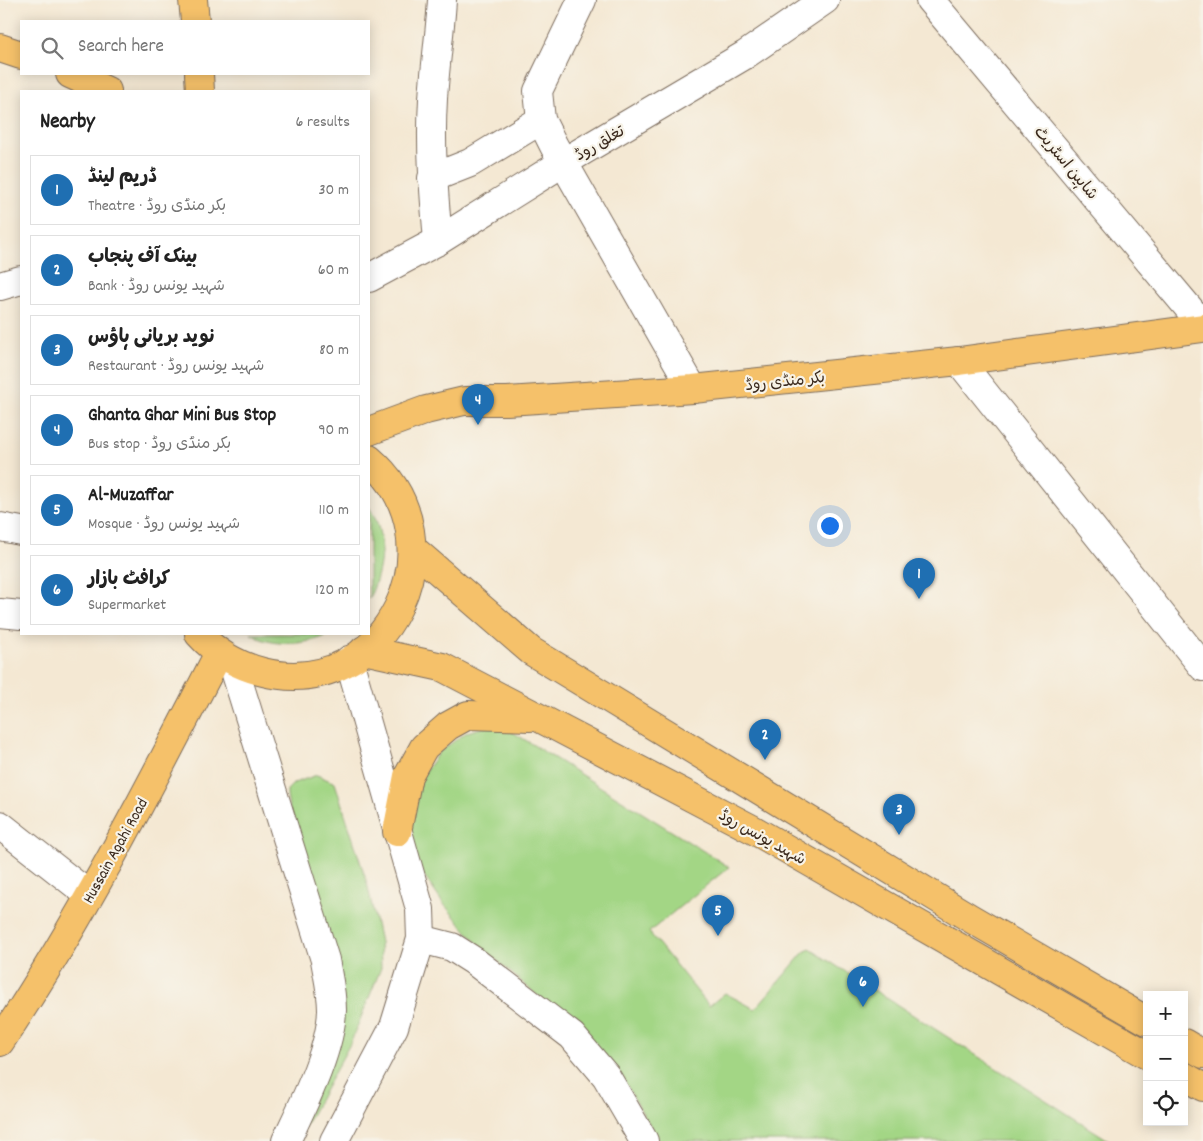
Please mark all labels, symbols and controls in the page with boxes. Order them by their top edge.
search box [20,20,370,75]
icon: search [38,34,66,62]
text: Search here [78,34,164,61]
text: Nearby [40,108,95,138]
text: 6 results [295,111,350,134]
street label: تغلق روڈ [571,121,630,168]
street label: شاہین اسٹریٹ [1028,122,1103,205]
text: ڈریم لینڈ [88,165,157,192]
text: 1 [55,179,59,202]
text: 30 m [319,179,349,202]
text: Theatre · بکر منڈی روڈ [88,195,226,218]
text: بینک آف پنجاب [88,245,197,272]
text: 2 [54,259,61,282]
text: 60 m [318,259,349,282]
text: Bank · شہید یونس روڈ [88,275,225,298]
text: نوید بریانی ہاؤس [88,325,214,352]
text: 3 [53,339,61,362]
text: 80 m [319,339,349,362]
text: Restaurant · شہید یونس روڈ [88,355,264,378]
street label: بکر منڈی روڈ [744,367,826,398]
pin: 4 [462,384,494,425]
text: Ghanta Ghar Mini Bus Stop [88,403,276,430]
text: 4 [54,419,60,442]
text: 90 m [318,419,349,442]
text: Bus stop · بکر منڈی روڈ [88,433,231,456]
text: Al-Muzaffar [88,483,174,510]
text: 5 [53,499,61,522]
text: 110 m [319,499,349,522]
text: Mosque · شہید یونس روڈ [88,513,240,536]
your location [817,513,843,539]
pin: 1 [903,558,935,599]
text: کرافٹ بازار [88,567,170,594]
text: 6 [53,579,61,602]
text: 120 m [315,579,349,602]
text: Supermarket [88,594,166,617]
pin: 2 [749,719,781,760]
street label: Hussain Agahi Road [78,794,155,908]
pin: 3 [883,794,915,835]
street label: شہید یونس روڈ [714,805,810,872]
pin: 5 [702,895,734,936]
pin: 6 [847,966,879,1007]
map controls [1143,991,1188,1126]
button: + [1143,991,1188,1036]
button: − [1143,1036,1188,1081]
button: locate [1143,1081,1188,1126]

